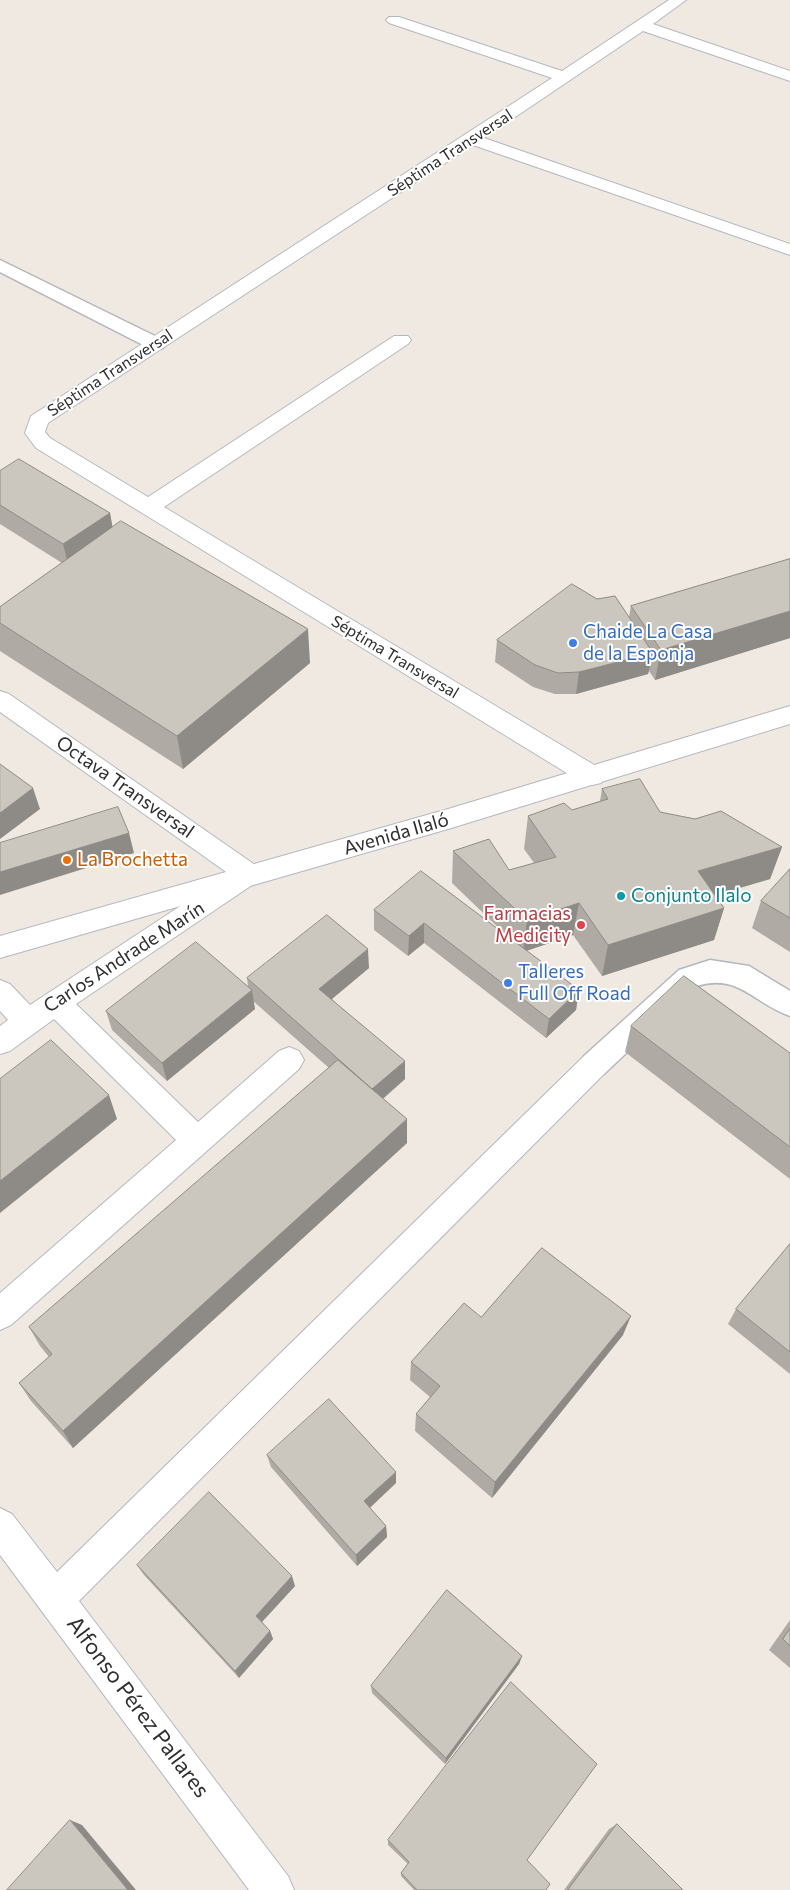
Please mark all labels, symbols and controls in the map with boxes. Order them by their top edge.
street label: Séptima Transversal [384,105,516,201]
street label: Séptima Transversal [44,325,176,421]
street label: Séptima Transversal [328,611,462,703]
place label: Chaide La Casa de la Esponja [583,621,712,665]
marker: Chaide La Casa de la Esponja [567,637,579,649]
street label: Octava Transversal [52,731,198,843]
street label: Avenida Ilaló [341,808,451,860]
place label: La Brochetta [77,849,188,871]
marker: La Brochetta [61,854,73,866]
place label: Conjunto Ilalo [631,885,751,907]
marker: Conjunto Ilalo [615,890,627,902]
street label: Carlos Andrade Marín [39,897,209,1017]
place label: Farmacias Medicity [484,903,571,947]
marker: Farmacias Medicity [575,919,587,931]
place label: Talleres Full Off Road [518,961,631,1005]
marker: Talleres Full Off Road [502,977,514,989]
street label: Alfonso Pérez Pallares [61,1611,215,1803]

